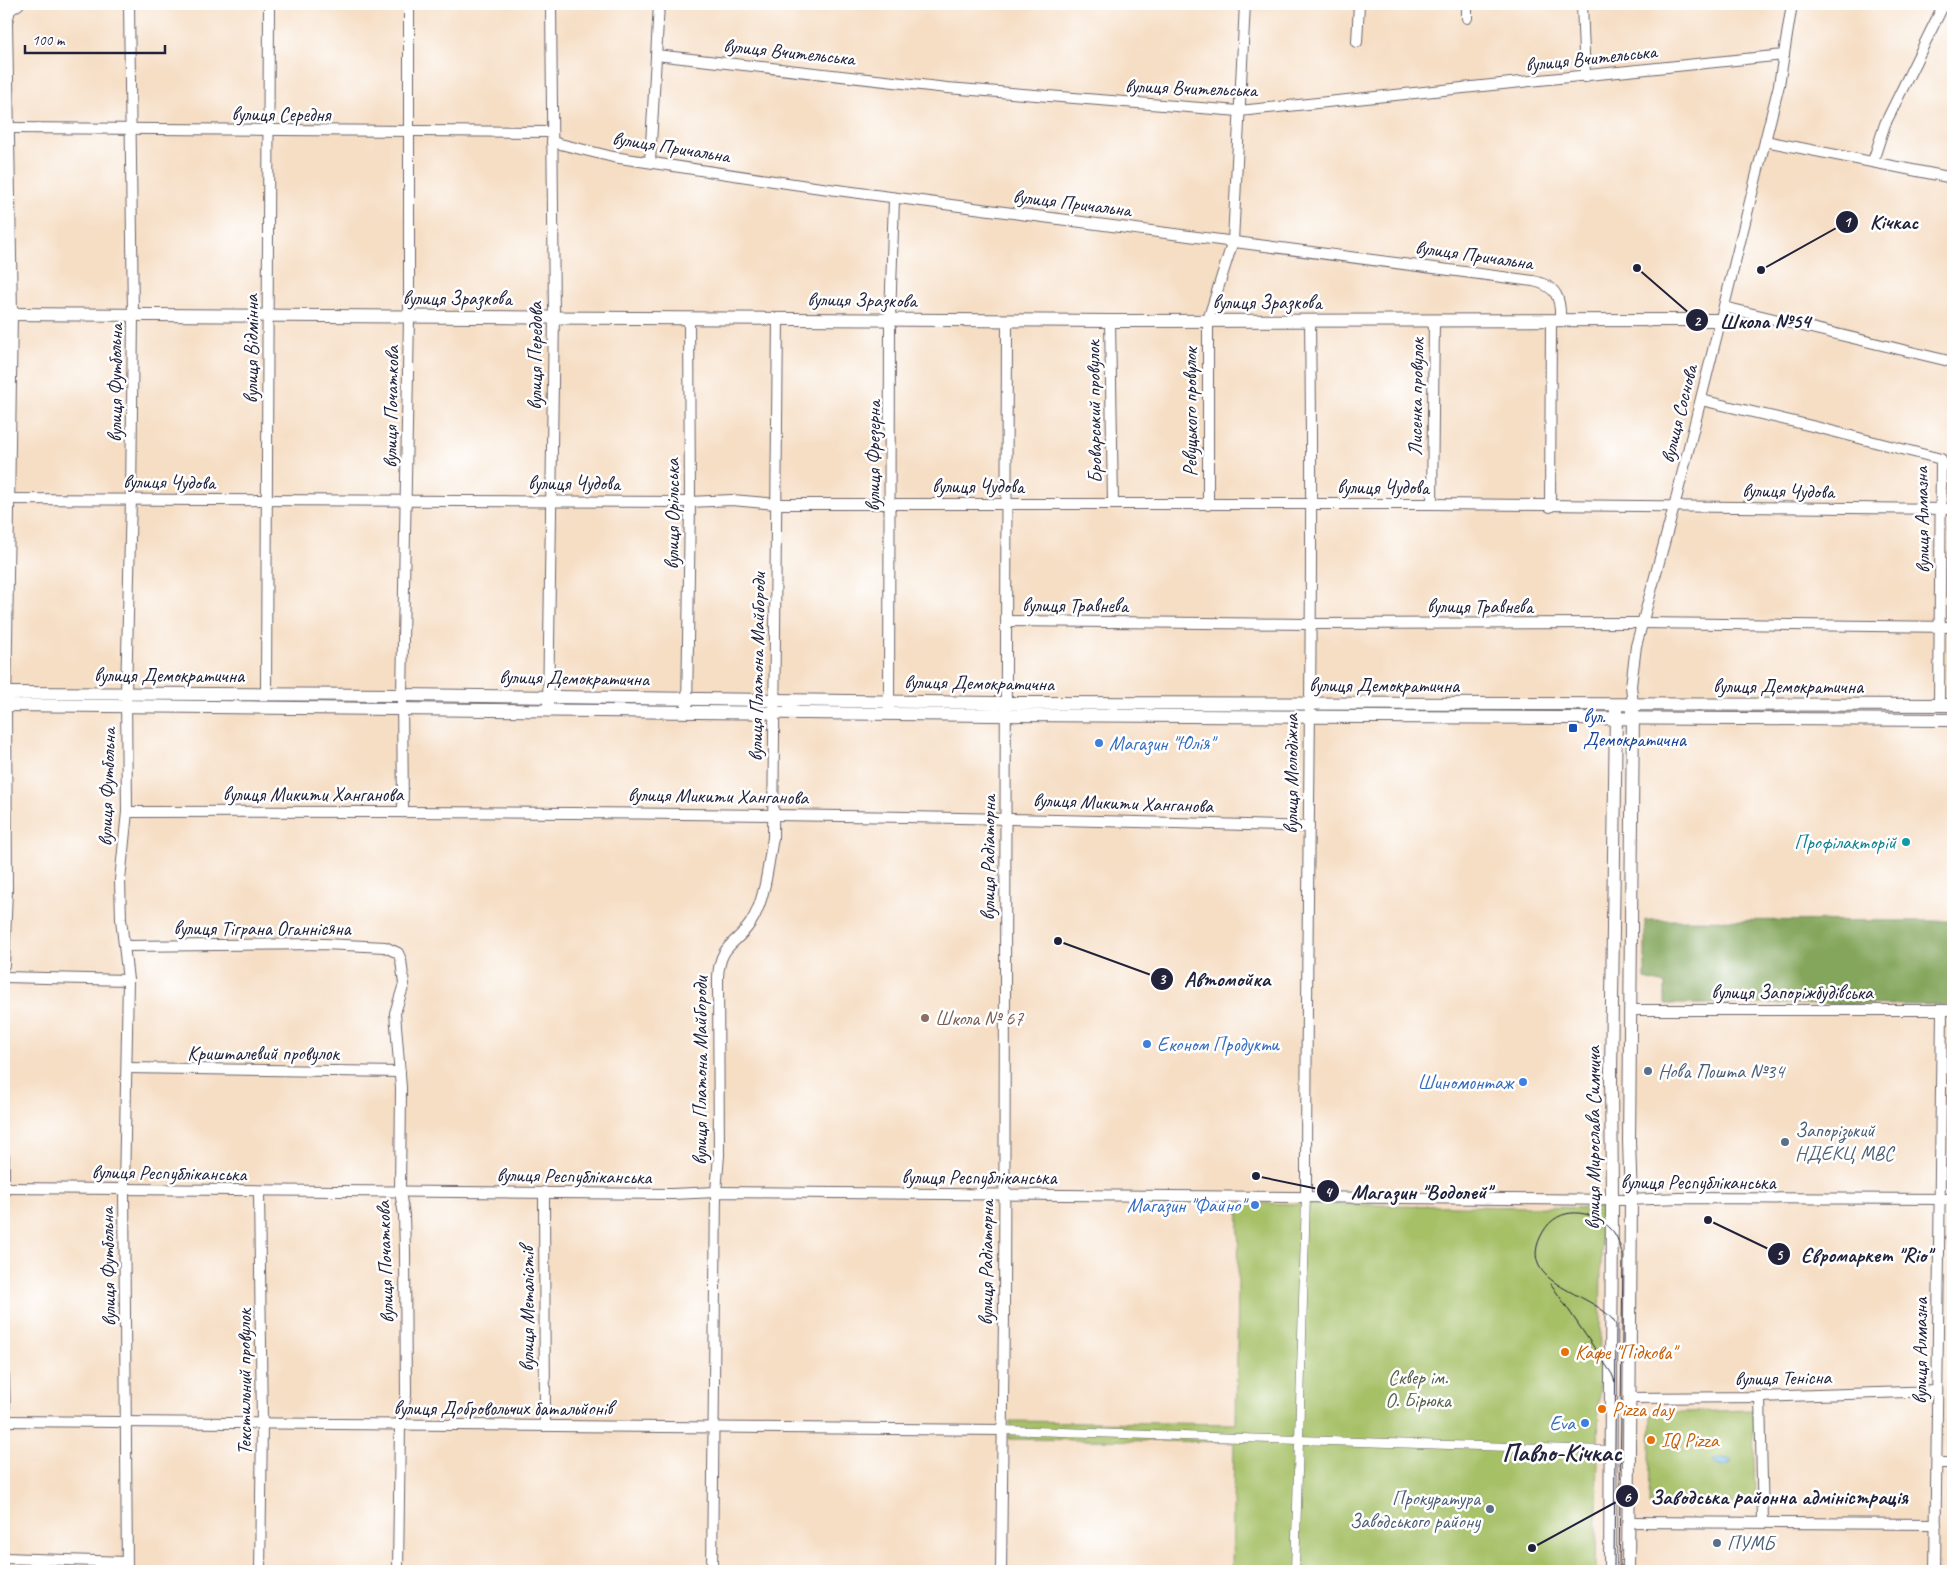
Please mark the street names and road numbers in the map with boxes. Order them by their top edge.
street label: вулиця Вчительська [722,33,858,72]
street label: вулиця Вчительська [1524,38,1660,77]
street label: вулиця Вчительська [1125,73,1259,103]
street label: вулиця Середня [232,102,333,127]
street label: вулиця Причальна [610,125,733,169]
street label: вулиця Причальна [1012,183,1134,223]
street label: вулиця Причальна [1414,234,1536,276]
street label: вулиця Зразкова [402,286,513,311]
street label: вулиця Зразкова [807,287,919,313]
street label: вулиця Зразкова [1212,290,1323,315]
street label: вулиця Відмінна [239,293,264,403]
street label: вулиця Передова [523,301,548,410]
street label: вулиця Футбольна [103,322,128,442]
street label: Лисенка провулок [1402,336,1430,456]
street label: Броварський провулок [1080,339,1108,484]
street label: вулиця Початкова [377,344,405,468]
street label: Ревуцького провулок [1178,346,1203,476]
street label: вулиця Соснова [1655,361,1704,466]
street label: вулиця Фрезерна [861,399,886,512]
street label: вулиця Орільська [660,457,685,570]
street label: вулиця Алмазна [1909,465,1935,574]
street label: вулиця Чудова [123,469,217,495]
street label: вулиця Чудова [528,471,622,496]
street label: вулиця Чудова [932,474,1026,499]
street label: вулиця Чудова [1337,475,1431,500]
street label: вулиця Чудова [1742,478,1836,504]
street label: вулиця Платона Майбороди [743,571,771,762]
street label: вулиця Травнева [1022,593,1130,618]
street label: вулиця Травнева [1427,594,1535,619]
street label: вулиця Демократична [94,663,246,688]
street label: вулиця Демократична [499,664,651,692]
street label: вулиця Демократична [904,669,1056,697]
street label: вулиця Демократична [1309,673,1461,698]
street label: вулиця Демократична [1713,674,1865,699]
street label: вулиця Молодіжна [1279,713,1304,834]
street label: вулиця Футбольна [92,726,122,847]
street label: вулиця Микити Ханганова [223,782,404,807]
street label: вулиця Микити Ханганова [628,782,810,810]
street label: вулиця Микити Ханганова [1032,787,1215,819]
street label: вулиця Радіаторна [976,794,1001,921]
street label: вулиця Тіграна Оганнісяна [173,916,353,941]
street label: вулиця Платона Майбороди [688,975,713,1165]
street label: вулиця Запоріжбудівська [1711,980,1874,1005]
street label: Кришталевий провулок [187,1041,340,1066]
street label: вулиця Мирослава Симчича [1581,1045,1606,1230]
street label: вулиця Республіканська [91,1159,249,1187]
street label: вулиця Республіканська [496,1162,654,1190]
street label: вулиця Республіканська [902,1165,1058,1190]
street label: вулиця Республіканська [1621,1170,1777,1195]
street label: вулиця Початкова [370,1199,400,1324]
street label: вулиця Радіаторна [974,1199,999,1326]
street label: вулиця Футбольна [94,1206,122,1326]
street label: вулиця Металістів [515,1241,540,1372]
street label: вулиця Алмазна [1908,1296,1933,1404]
street label: Текстильний провулок [232,1307,257,1455]
street label: вулиця Тенісна [1735,1365,1833,1391]
street label: вулиця Добровольчих батальйонів [393,1396,618,1421]

